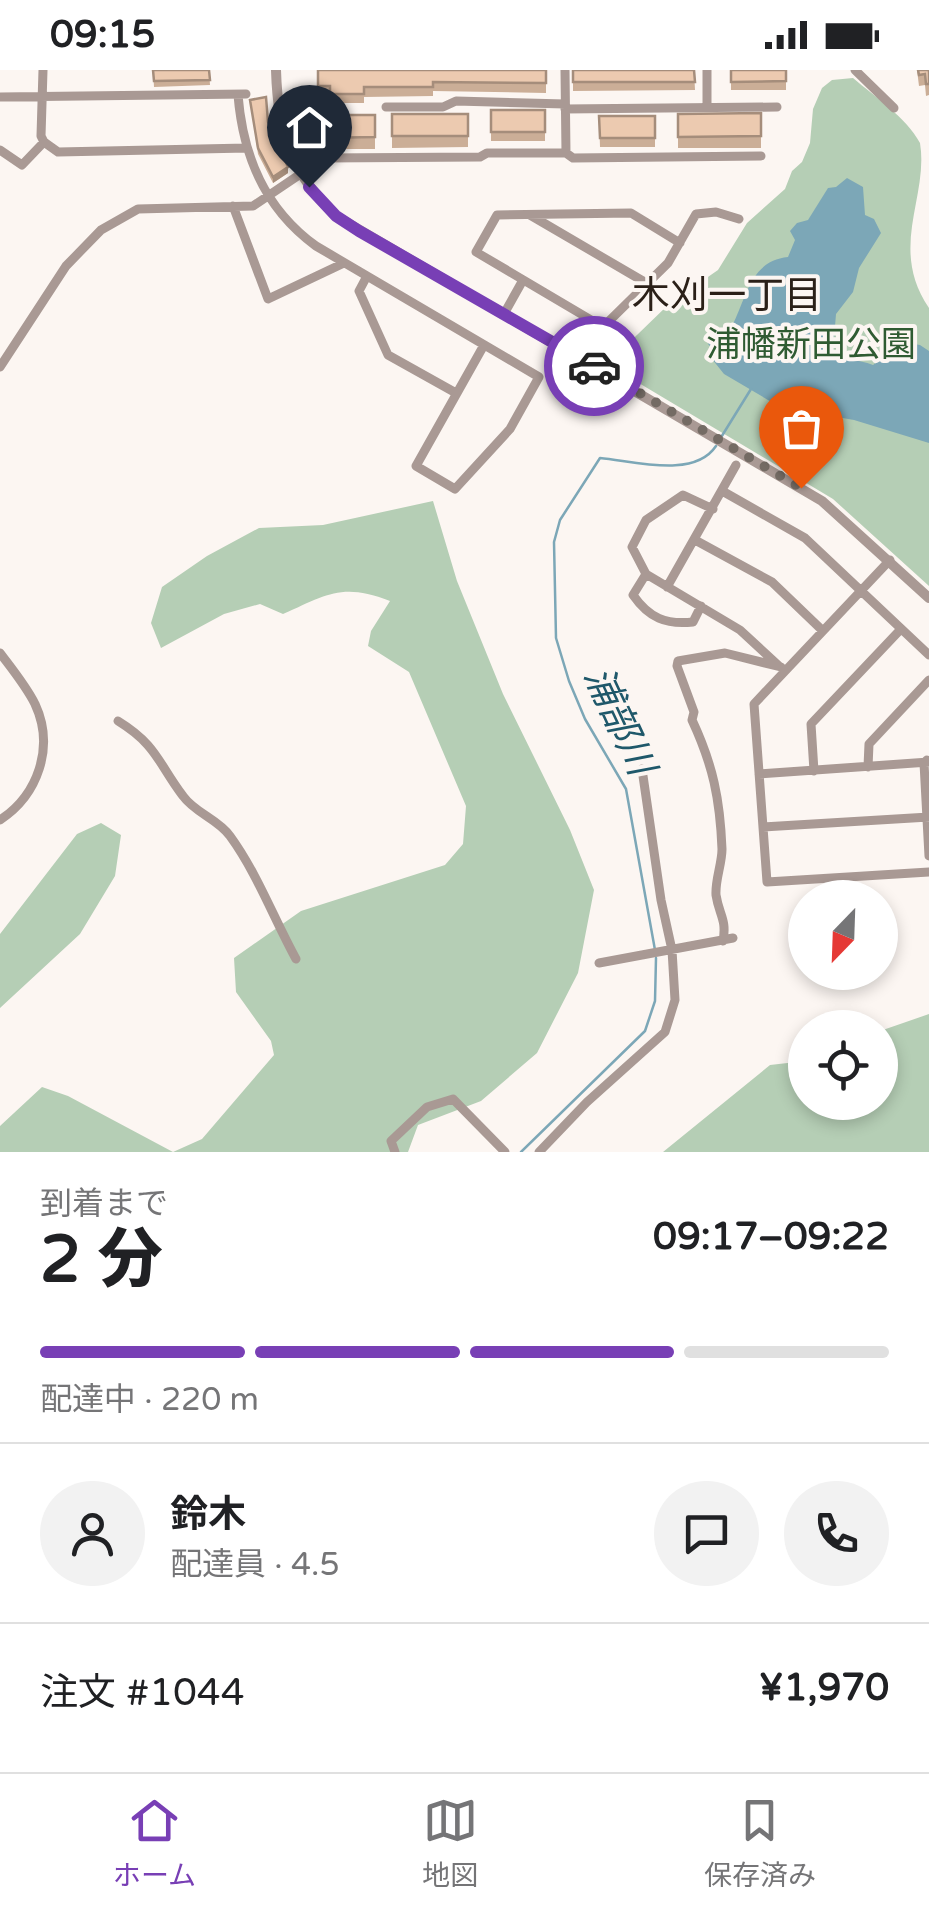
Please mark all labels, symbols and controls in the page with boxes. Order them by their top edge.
text: 09:15 [50,12,155,58]
pin [267,85,352,188]
icon: home [282,100,337,155]
district label: 木刈一丁目 [632,273,822,319]
courier [544,316,644,416]
park label: 浦幡新田公園 [706,324,916,366]
icon: car [567,339,622,394]
pin [759,386,844,489]
icon: bag [774,401,829,456]
water label: 浦部川 [574,660,666,786]
north arrow [788,880,898,990]
map controls [788,880,898,1120]
button: locate [788,1010,898,1120]
text: 到着まで [40,1185,168,1223]
text: 09:17–09:22 [653,1214,889,1260]
text: 2 分 [40,1221,163,1300]
text: 配達中 · 220 m [40,1381,259,1419]
button: person [40,1481,145,1586]
button: chat [654,1481,759,1586]
button: phone [784,1481,889,1586]
text: 鈴木 [170,1492,246,1538]
text: 配達員 · 4.5 [170,1546,339,1584]
text: ¥1,970 [759,1665,889,1711]
text: 注文 #1044 [40,1670,245,1716]
tab: ホーム [113,1793,196,1893]
tab: 地図 [422,1793,478,1893]
tab: 保存済み [704,1793,816,1893]

